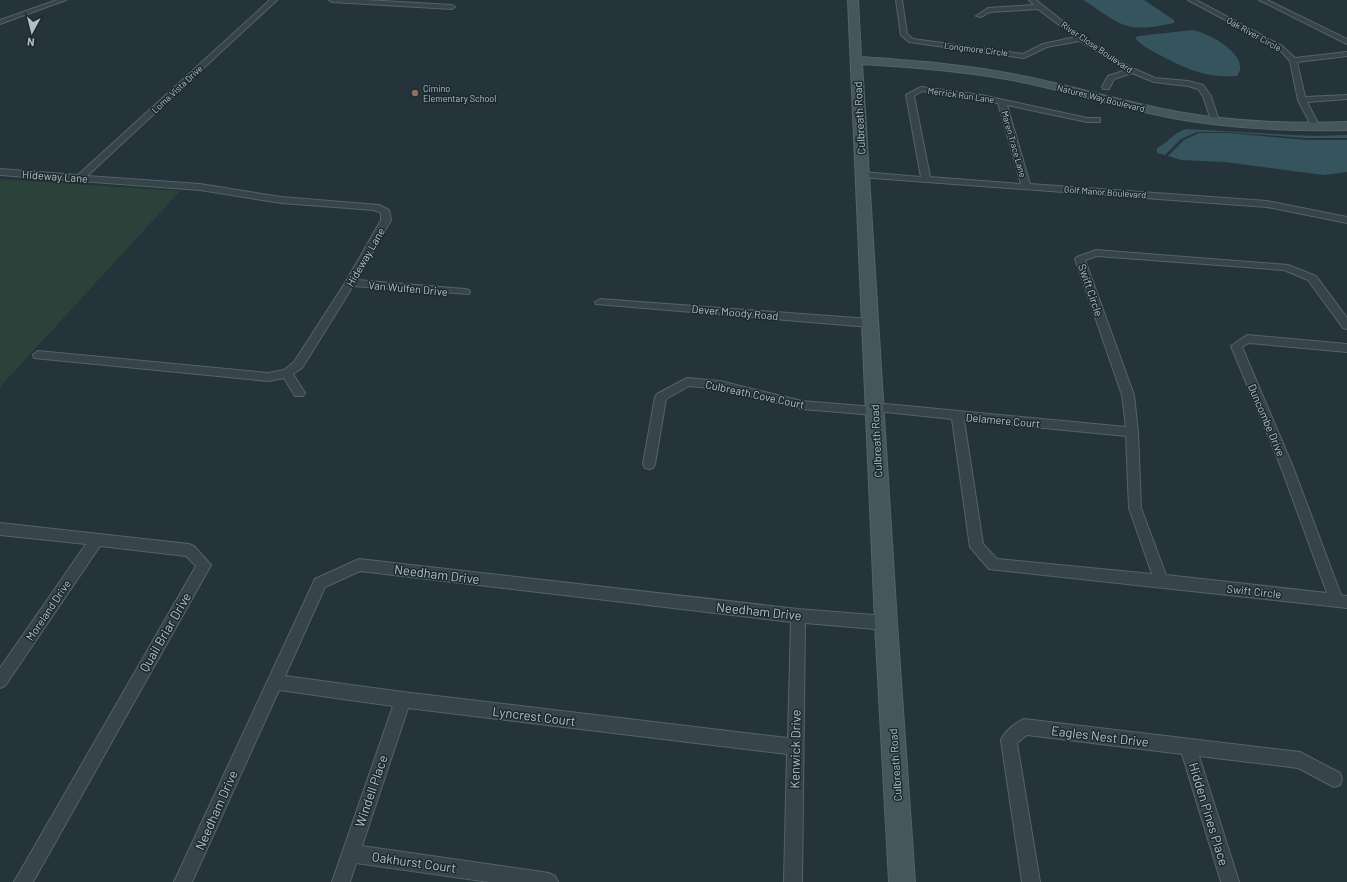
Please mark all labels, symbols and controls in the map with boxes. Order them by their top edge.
north arrow [12,12,52,52]
street label: Oak River Circle [1225,14,1283,54]
street label: River Close Boulevard [1059,19,1135,75]
text: N [26,36,35,49]
street label: Longmore Circle [943,40,1009,58]
street label: Loma Vista Drive [149,63,205,115]
street label: Culbreath Road [851,81,867,155]
street label: Natures Way Boulevard [1056,82,1146,114]
place label: Cimino Elementary School [423,83,496,104]
street label: Merrick Run Lane [927,85,995,105]
marker: Cimino Elementary School [410,88,420,98]
street label: Maren Trace Lane [999,109,1029,179]
street label: Hideway Lane [22,167,88,185]
street label: Golf Manor Boulevard [1064,184,1147,200]
street label: Hideway Lane [343,225,387,289]
street label: Swift Circle [1076,262,1106,318]
street label: Van Wulfen Drive [368,278,448,298]
street label: Dever Moody Road [691,302,779,322]
street label: Culbreath Cove Court [704,377,806,411]
street label: Duncombe Drive [1246,382,1288,458]
street label: Culbreath Road [868,404,884,478]
street label: Delamere Court [965,410,1041,430]
street label: Needham Drive [393,561,481,587]
street label: Moreland Drive [23,577,73,643]
street label: Swift Circle [1226,582,1282,600]
street label: Quail Briar Drive [136,589,194,675]
street label: Needham Drive [716,599,803,623]
street label: Lyncrest Court [492,703,576,729]
street label: Kenwick Drive [786,709,804,789]
street label: Eagles Nest Drive [1050,722,1150,750]
street label: Culbreath Road [886,728,904,802]
street label: Windell Place [351,753,391,829]
street label: Hidden Pines Place [1186,760,1232,868]
street label: Needham Drive [191,768,241,852]
street label: Oakhurst Court [371,848,457,876]

